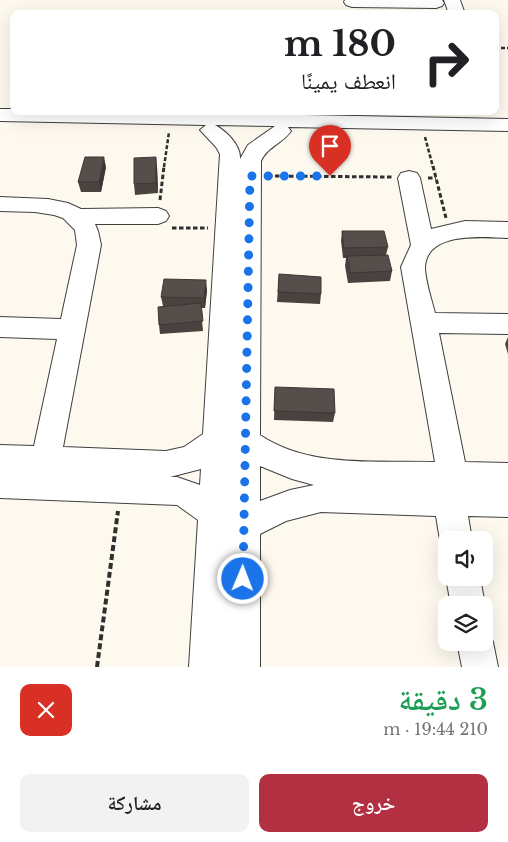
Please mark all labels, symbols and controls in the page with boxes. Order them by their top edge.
text: 180 m [284,22,396,65]
icon: right [414,30,479,95]
text: انعطف يمينًا [301,68,396,95]
pin [309,125,351,176]
icon: arrive [316,132,344,160]
map controls [438,531,493,651]
button: sound [438,531,493,586]
position arrow [216,552,268,604]
button: layers [438,596,493,651]
text: 3 دقيقة [399,681,488,718]
button: close [20,684,72,736]
text: 210 m · 19:44 [383,719,488,739]
button: مشاركة [20,774,249,832]
button: خروج [259,774,488,832]

